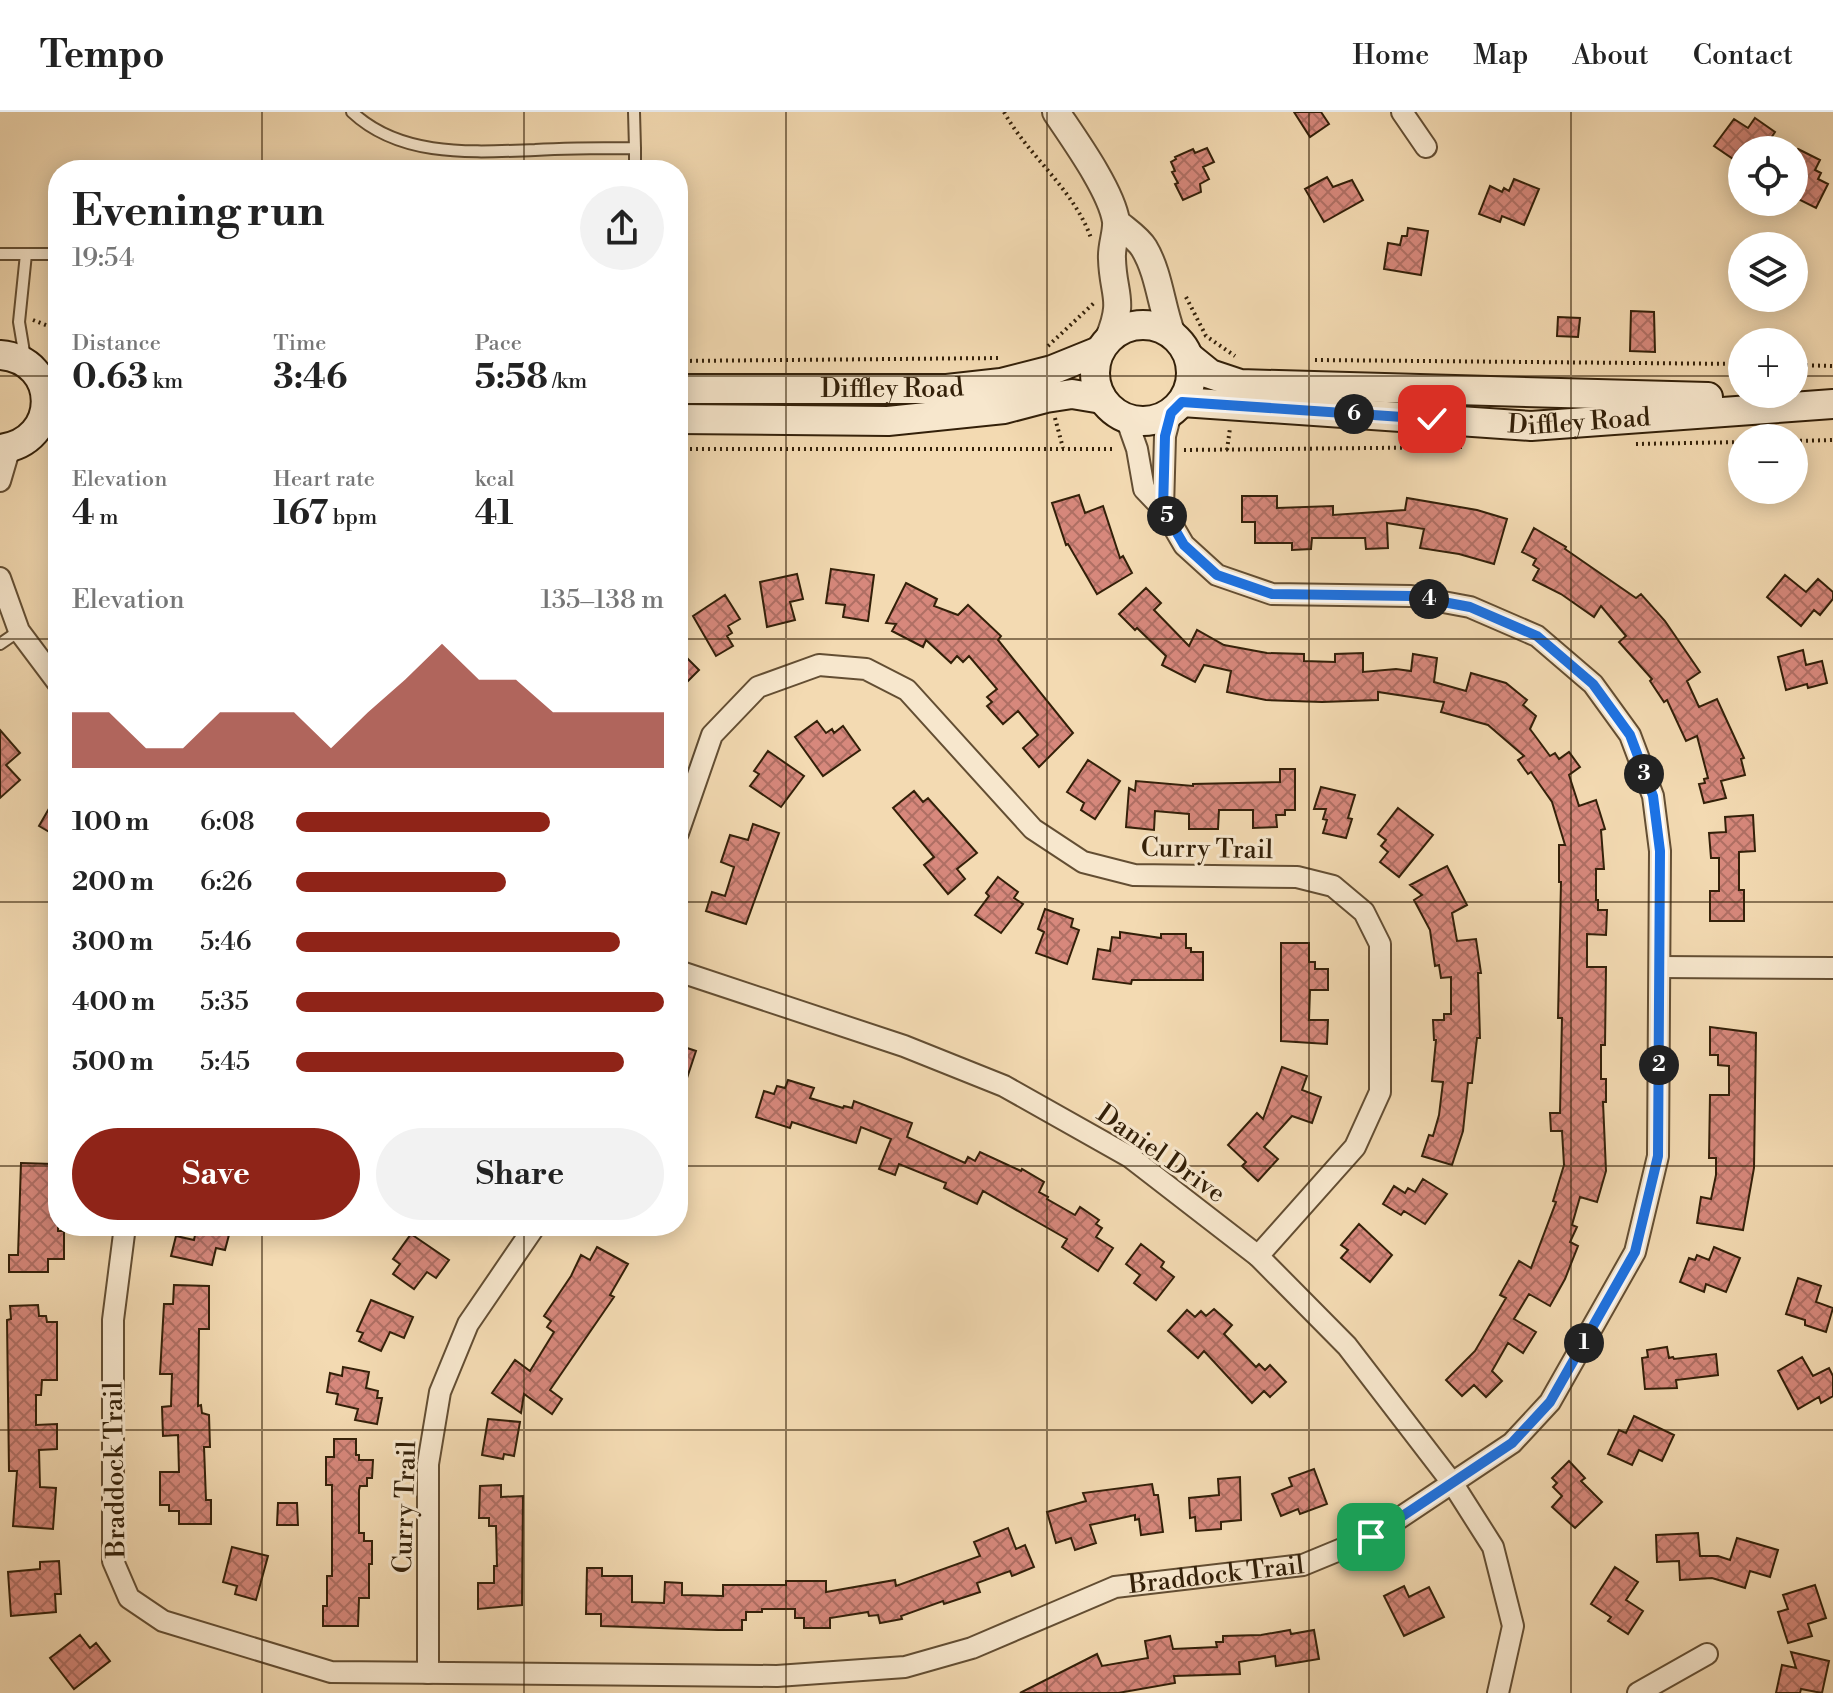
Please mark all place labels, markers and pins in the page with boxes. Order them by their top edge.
pin [1398,385,1466,453]
pin: 6 [1334,394,1374,434]
pin: 5 [1147,496,1187,536]
pin: 4 [1409,579,1449,619]
pin: 3 [1624,754,1664,794]
pin: 2 [1639,1045,1679,1085]
pin: 1 [1564,1323,1604,1363]
pin [1337,1503,1405,1571]

